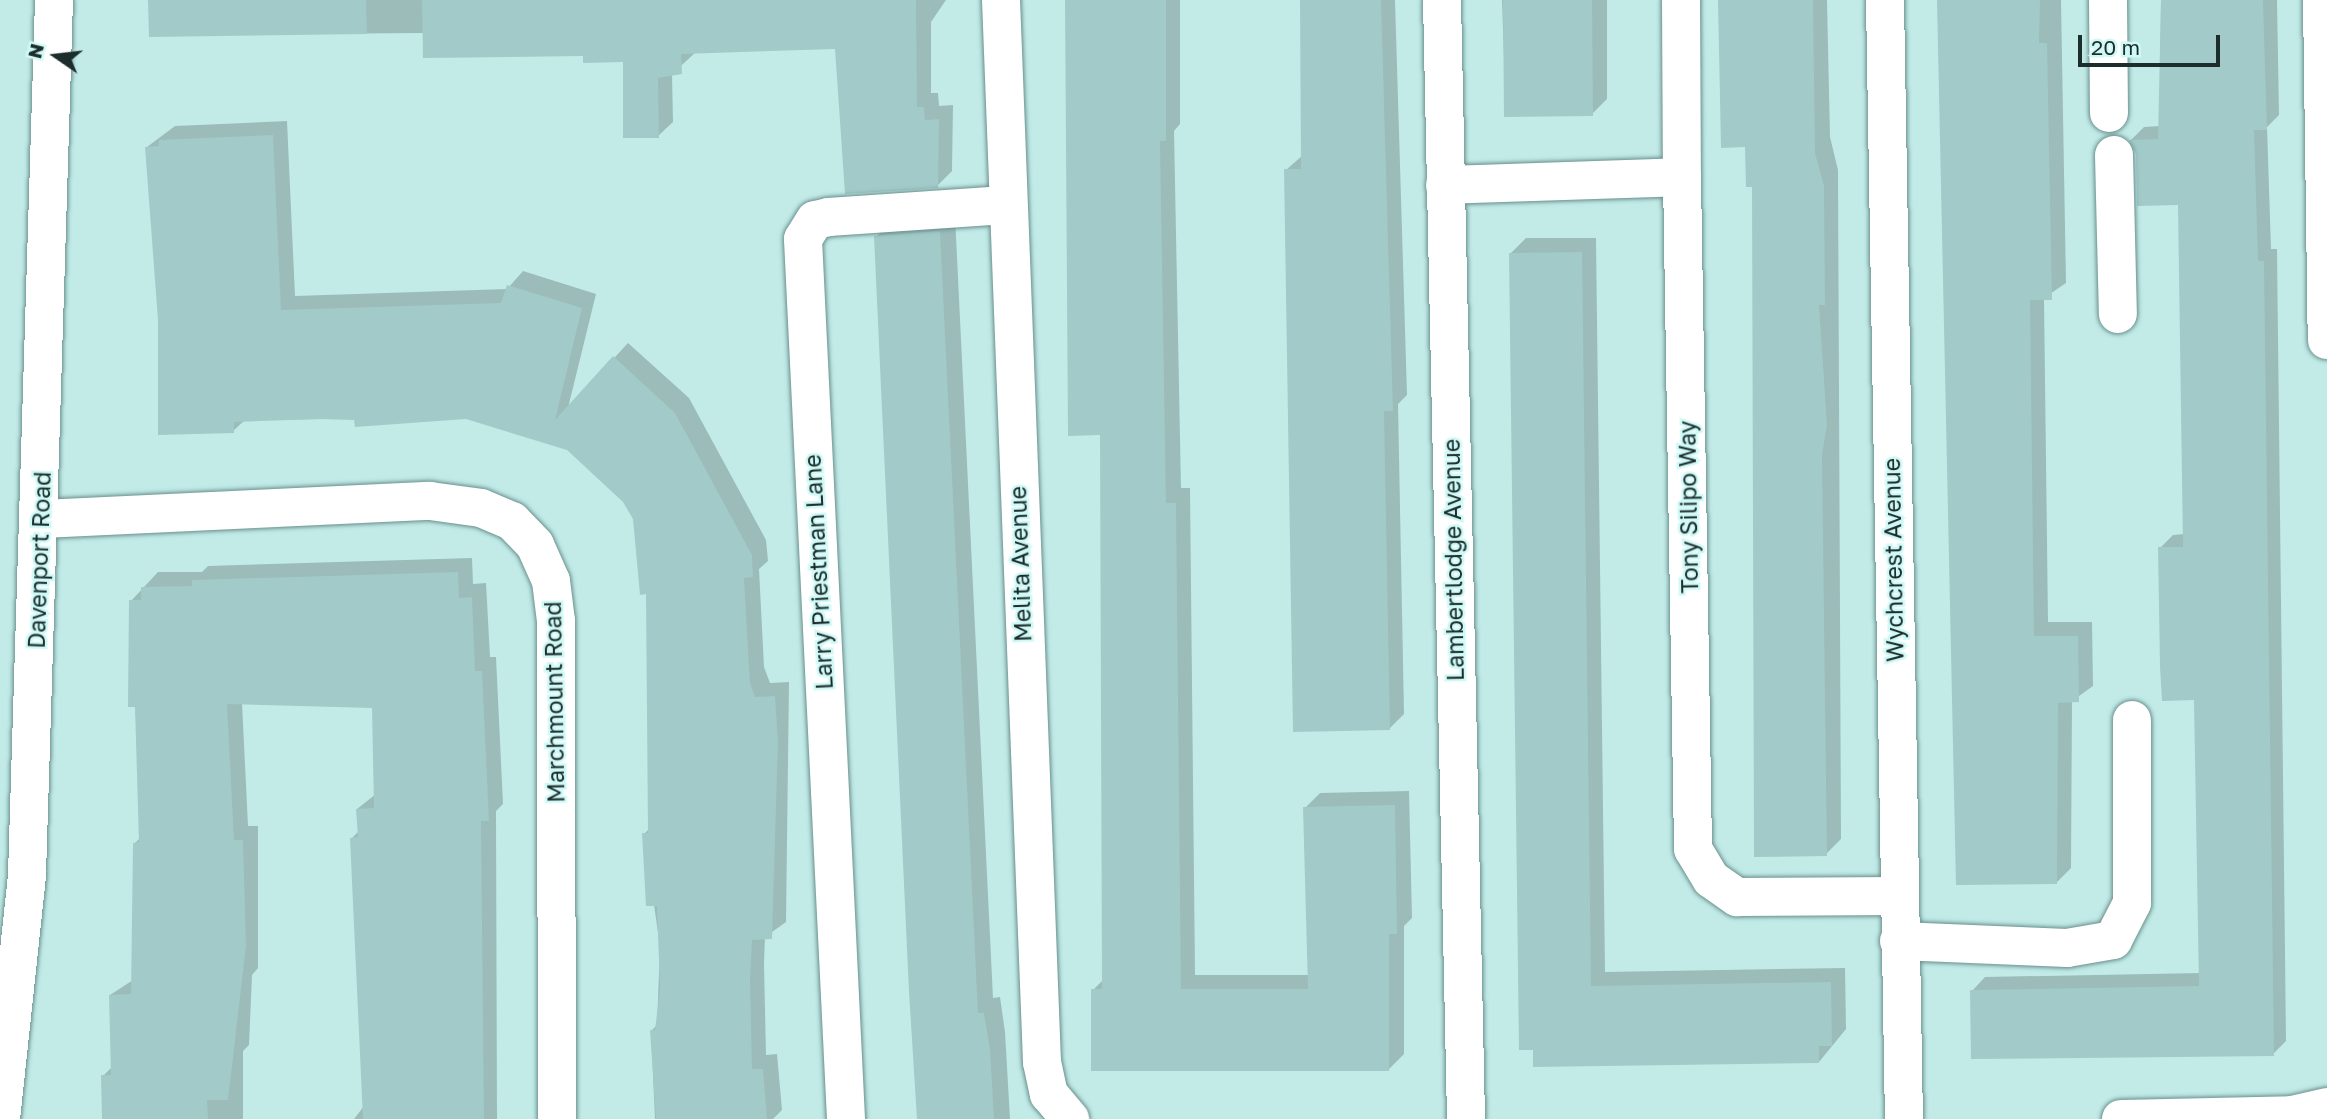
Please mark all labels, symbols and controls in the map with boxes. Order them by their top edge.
north arrow [21,21,91,91]
scale bar [2082,21,2224,65]
text: 20 m [2091,34,2140,60]
text: N [22,41,48,61]
street label: Tony Silipo Way [1673,420,1703,594]
street label: Lambertlodge Avenue [1437,439,1469,681]
street label: Larry Priestman Lane [798,454,838,690]
street label: Wychcrest Avenue [1877,458,1909,662]
street label: Davenport Road [22,471,56,649]
street label: Melita Avenue [1003,486,1037,642]
street label: Marchmount Road [538,601,570,803]

